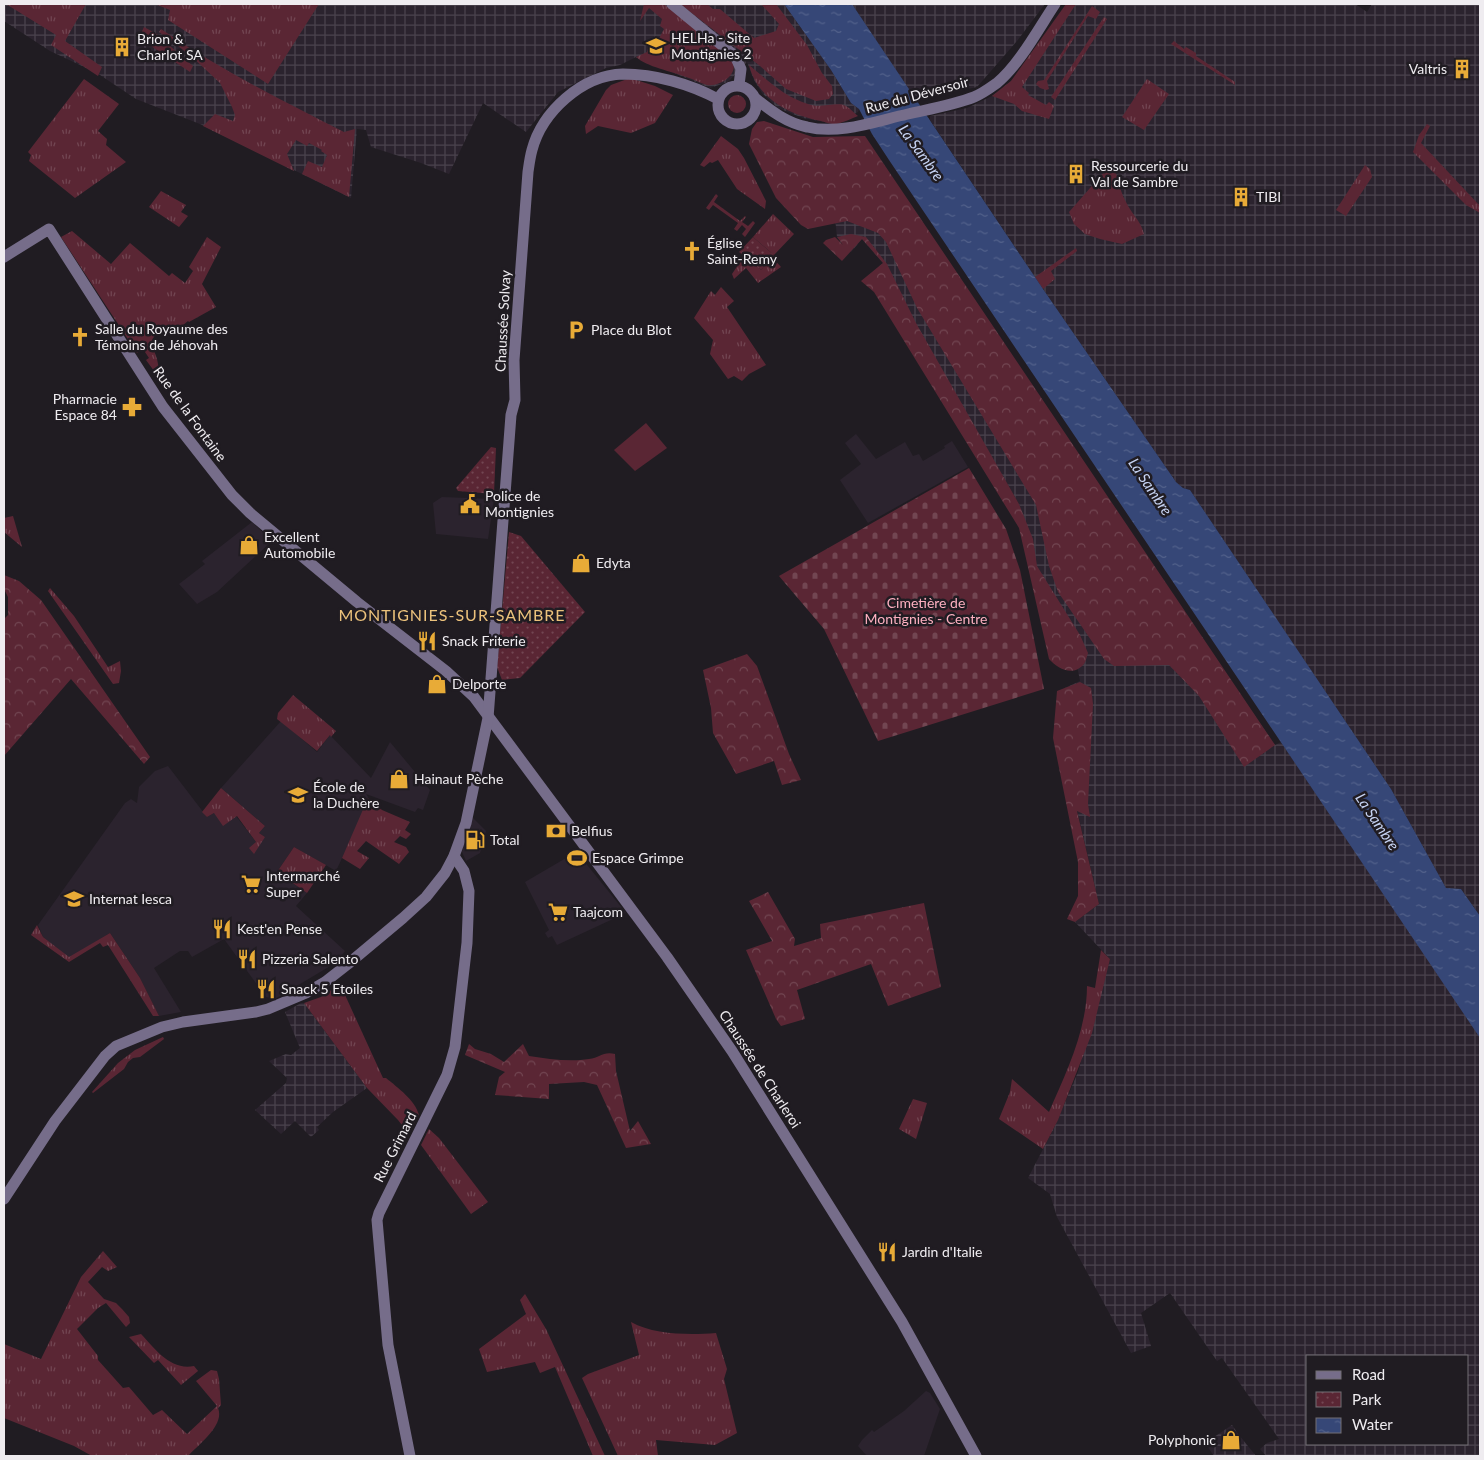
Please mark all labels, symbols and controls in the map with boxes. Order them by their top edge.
place label: HELHa - Site Montignies 2 [671,29,752,62]
place label: Brion & Charlot SA [137,30,203,63]
school or university icon: HELHa - Site Montignies 2 [645,35,667,57]
building icon: Brion & Charlot SA [111,36,133,58]
building icon: Valtris [1451,58,1473,80]
place label: Valtris [1409,60,1447,77]
street label: Rue du Déversoir [863,73,970,116]
water label: La Sambre [895,121,948,184]
place label: Ressourcerie du Val de Sambre [1091,157,1188,190]
building icon: Ressourcerie du Val de Sambre [1065,163,1087,185]
building icon: TIBI [1230,186,1252,208]
place label: TIBI [1256,188,1281,205]
place label: Église Saint-Remy [707,234,778,267]
church icon: Église Saint-Remy [681,240,703,262]
street label: Chaussée Solvay [491,269,514,372]
parking icon: Place du Blot [565,319,587,341]
place label: Salle du Royaume des Témoins de Jéhovah [95,320,228,353]
place label: Place du Blot [591,321,671,338]
church icon: Salle du Royaume des Témoins de Jéhovah [69,326,91,348]
street label: Rue de la Fontaine [150,363,231,465]
place label: Pharmacie Espace 84 [53,390,117,423]
pharmacy icon: Pharmacie Espace 84 [121,396,143,418]
water label: La Sambre [1125,454,1176,518]
place label: Police de Montignies [485,487,554,520]
public building icon: Police de Montignies [459,493,481,515]
place label: Excellent Automobile [264,528,335,561]
shop icon: Excellent Automobile [238,534,260,556]
shop icon: Edyta [570,552,592,574]
place label: Edyta [596,554,631,571]
park label: Cimetière de Montignies - Centre [865,594,987,627]
district label: MONTIGNIES-SUR-SAMBRE [338,605,566,624]
restaurant icon: Snack Friterie [416,630,438,652]
place label: Snack Friterie [442,632,526,649]
shop icon: Delporte [426,673,448,695]
place label: Delporte [452,675,507,692]
shop icon: Hainaut Pèche [388,768,410,790]
place label: Hainaut Pèche [414,770,503,787]
place label: École de la Duchère [313,778,379,811]
school or university icon: École de la Duchère [287,784,309,806]
water label: La Sambre [1352,789,1403,853]
bank icon: Belfius [545,820,567,842]
place label: Belfius [571,822,613,839]
fuel station icon: Total [464,829,486,851]
place label: Total [490,831,520,848]
sports icon: Espace Grimpe [566,847,588,869]
place label: Espace Grimpe [592,849,684,866]
place label: Intermarché Super [266,867,340,900]
supermarket icon: Intermarché Super [240,873,262,895]
school or university icon: Internat Iesca [63,888,85,910]
place label: Internat Iesca [89,890,172,907]
supermarket icon: Taajcom [547,901,569,923]
place label: Taajcom [573,903,623,920]
restaurant icon: Kest'en Pense [211,918,233,940]
place label: Kest'en Pense [237,920,322,937]
restaurant icon: Pizzeria Salento [236,948,258,970]
place label: Pizzeria Salento [262,950,358,967]
restaurant icon: Snack 5 Etoiles [255,978,277,1000]
place label: Snack 5 Etoiles [281,980,373,997]
street label: Chaussée de Charleroi [716,1007,805,1131]
street label: Rue Grimard [370,1109,420,1185]
restaurant icon: Jardin d'Italie [876,1241,898,1263]
place label: Jardin d'Italie [902,1243,982,1260]
legend [1306,1355,1469,1445]
text: Road [1352,1365,1385,1383]
text: Park [1352,1390,1382,1408]
text: Water [1352,1415,1393,1433]
shop icon: Polyphonic [1220,1429,1242,1451]
place label: Polyphonic [1148,1431,1216,1448]

